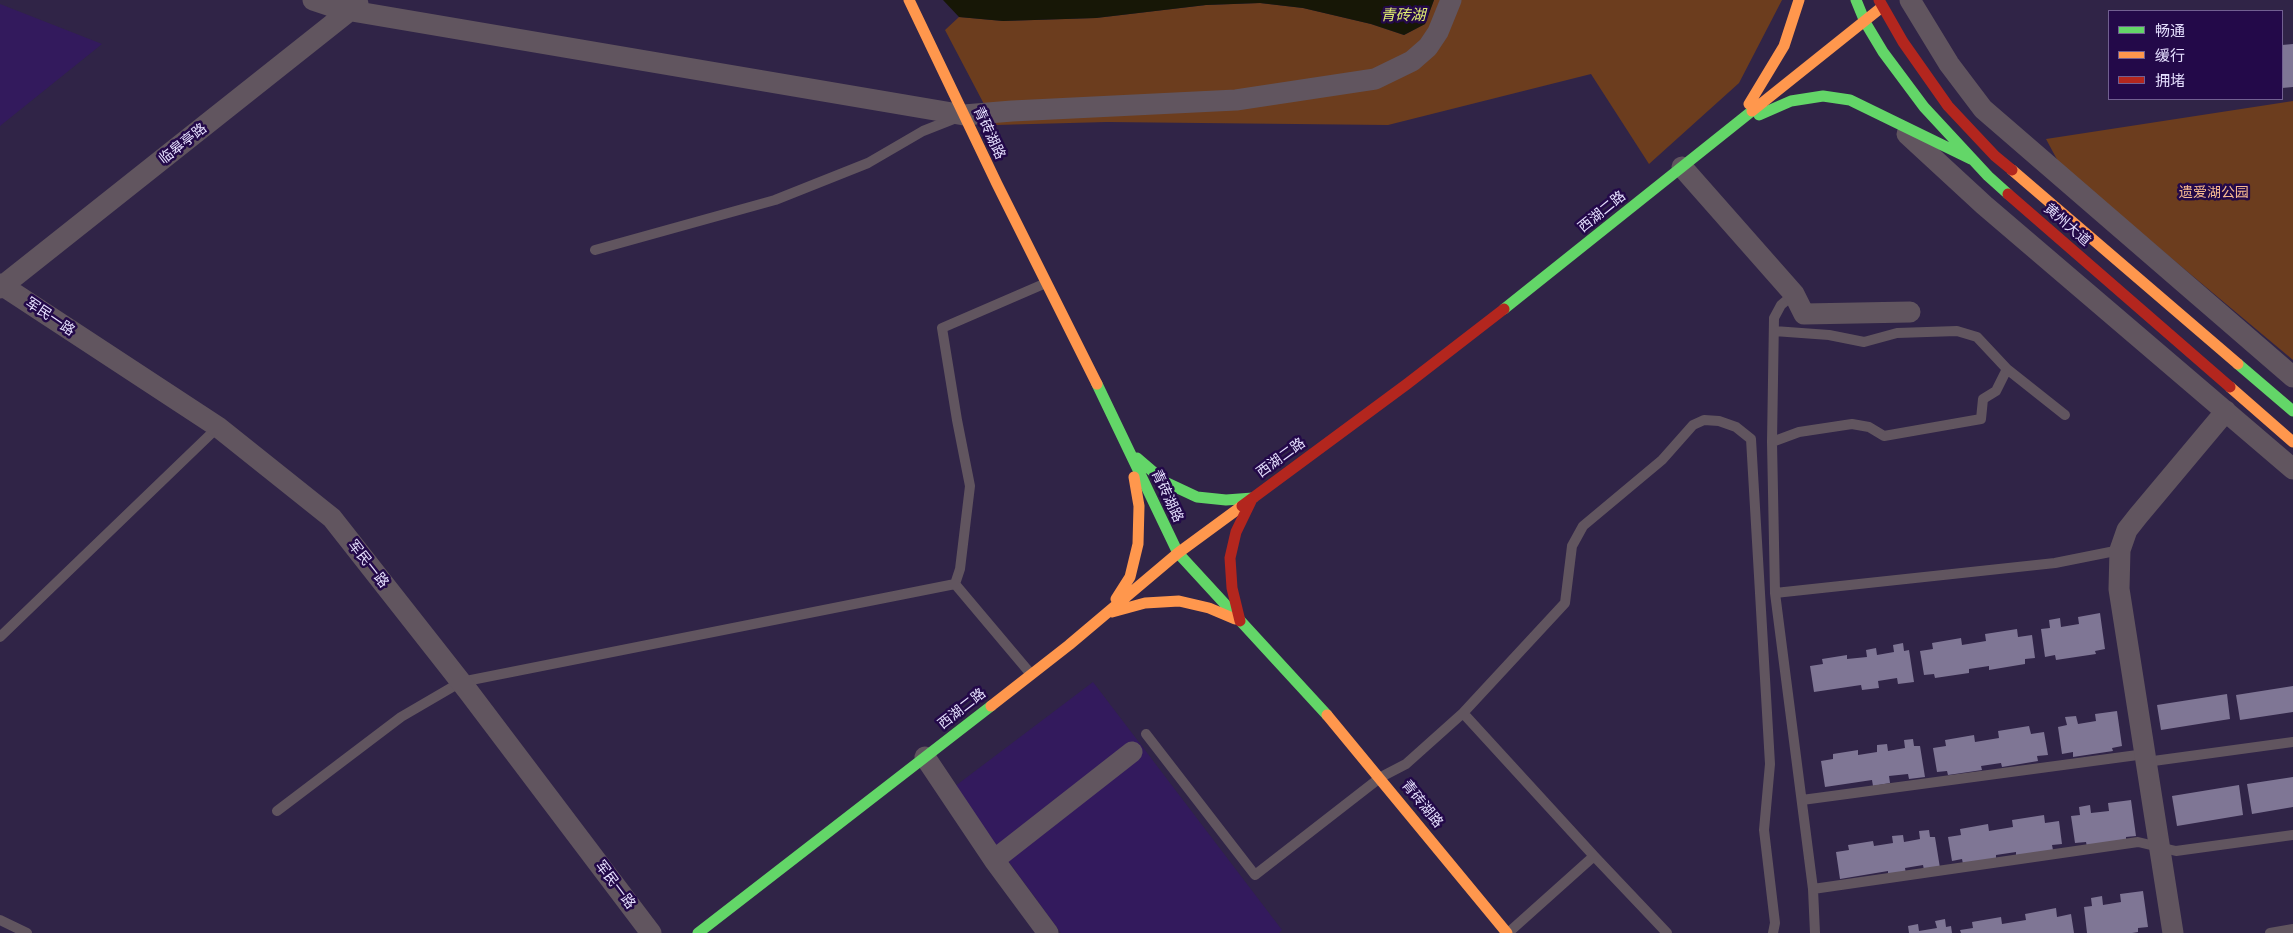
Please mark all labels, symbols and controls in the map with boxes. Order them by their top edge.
water label: 青砖湖 [1381,7,1425,25]
legend [2108,10,2283,100]
text: 畅通 [2155,22,2185,40]
text: 缓行 [2155,47,2185,65]
text: 拥堵 [2155,72,2185,90]
street label: 青砖湖路 [970,104,1008,162]
street label: 临皋亭路 [156,120,210,168]
park label: 遗爱湖公园 [2179,185,2249,201]
street label: 西湖二路 [1575,188,1629,236]
street label: 黄州大道 [2040,200,2094,250]
street label: 军民一路 [22,294,78,340]
street label: 西湖二路 [1253,435,1309,481]
street label: 青砖湖路 [1148,467,1186,525]
street label: 军民一路 [344,537,392,591]
street label: 西湖二路 [935,685,989,733]
street label: 青砖湖路 [1398,777,1446,831]
street label: 军民一路 [591,858,639,912]

